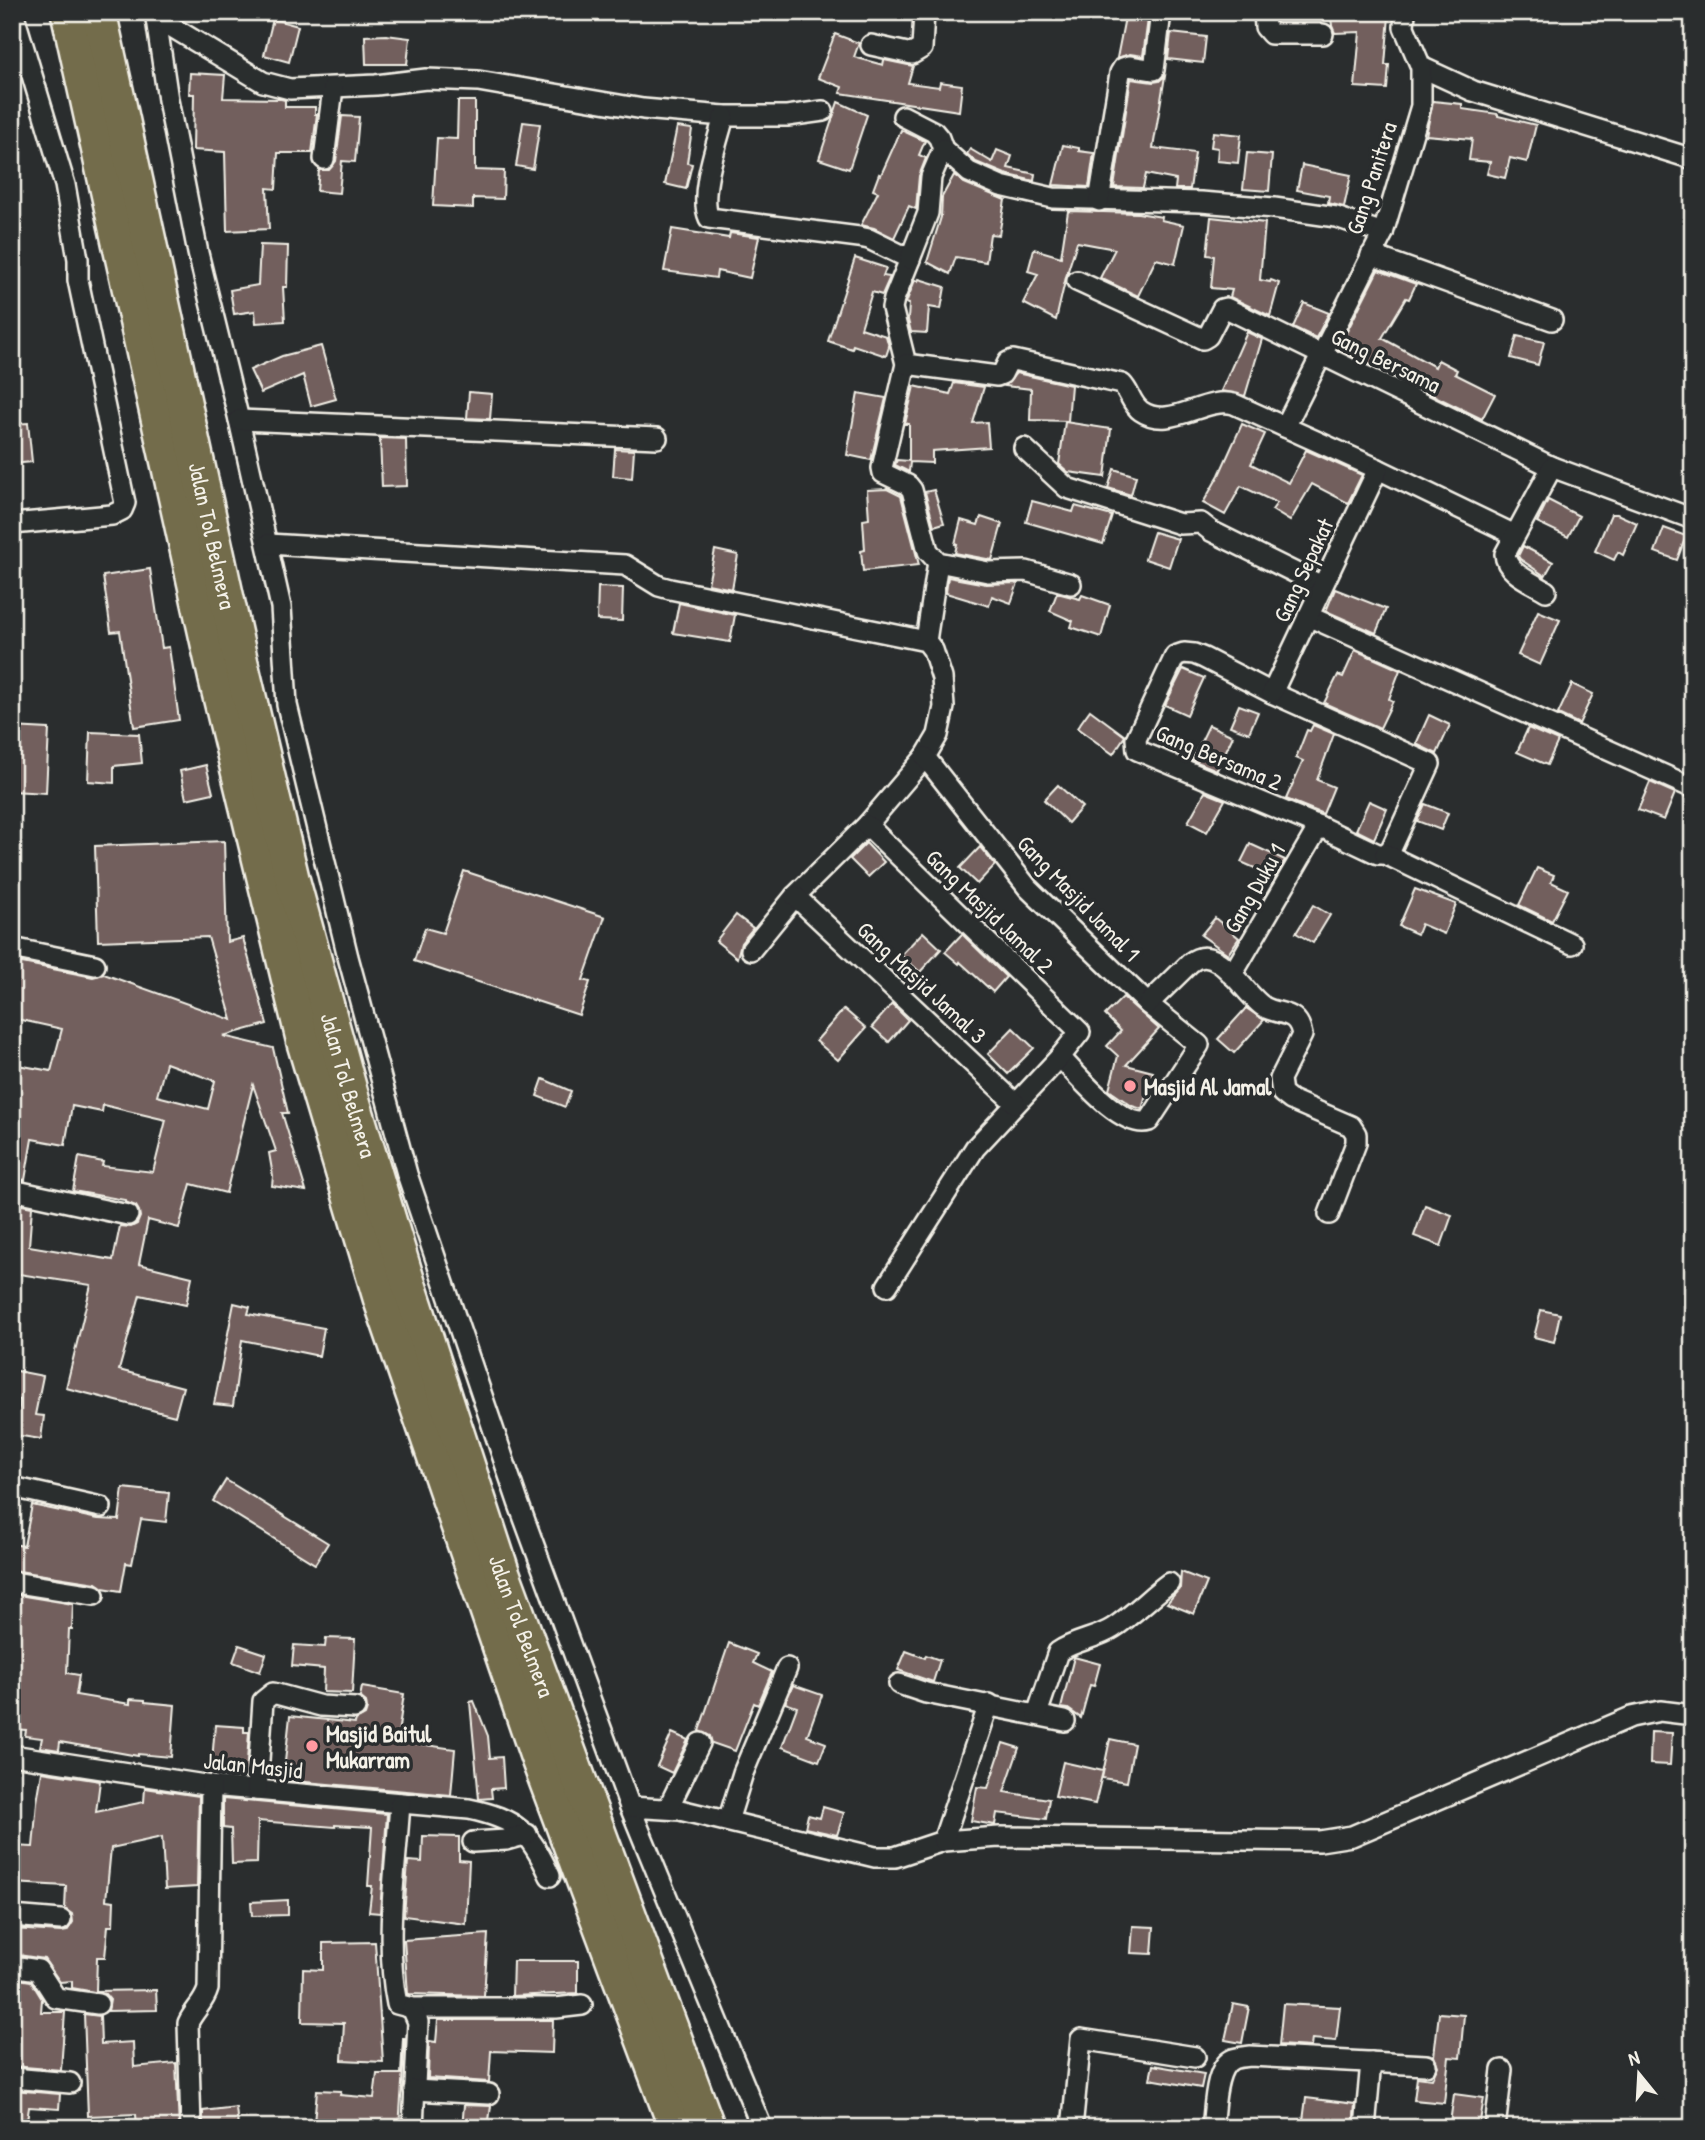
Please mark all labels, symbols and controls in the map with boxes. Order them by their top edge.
street label: Gang Panitera [1338,118,1404,238]
street label: Gang Bersama [1326,320,1446,400]
street label: Jalan Tol Belmera [182,459,244,612]
street label: Gang Sepakat [1265,512,1341,627]
street label: Gang Bersama 2 [1151,717,1287,798]
street label: Gang Masjid Jamal 1 [1011,828,1147,968]
street label: Gang Duku 1 [1216,838,1292,938]
street label: Gang Masjid Jamal 2 [919,842,1061,980]
street label: Gang Masjid Jamal 3 [851,914,993,1050]
street label: Jalan Tol Belmera [314,1009,385,1161]
place label: Masjid Al Jamal [1144,1071,1272,1102]
marker: Masjid Al Jamal [1122,1078,1138,1094]
street label: Jalan Tol Belmera [482,1551,563,1701]
place label: Masjid Baitul Mukarram [326,1718,432,1775]
marker: Masjid Baitul Mukarram [304,1738,320,1754]
street label: Jalan Masjid [202,1744,304,1786]
north arrow [1604,2038,1674,2108]
text: N [1625,2044,1643,2072]

